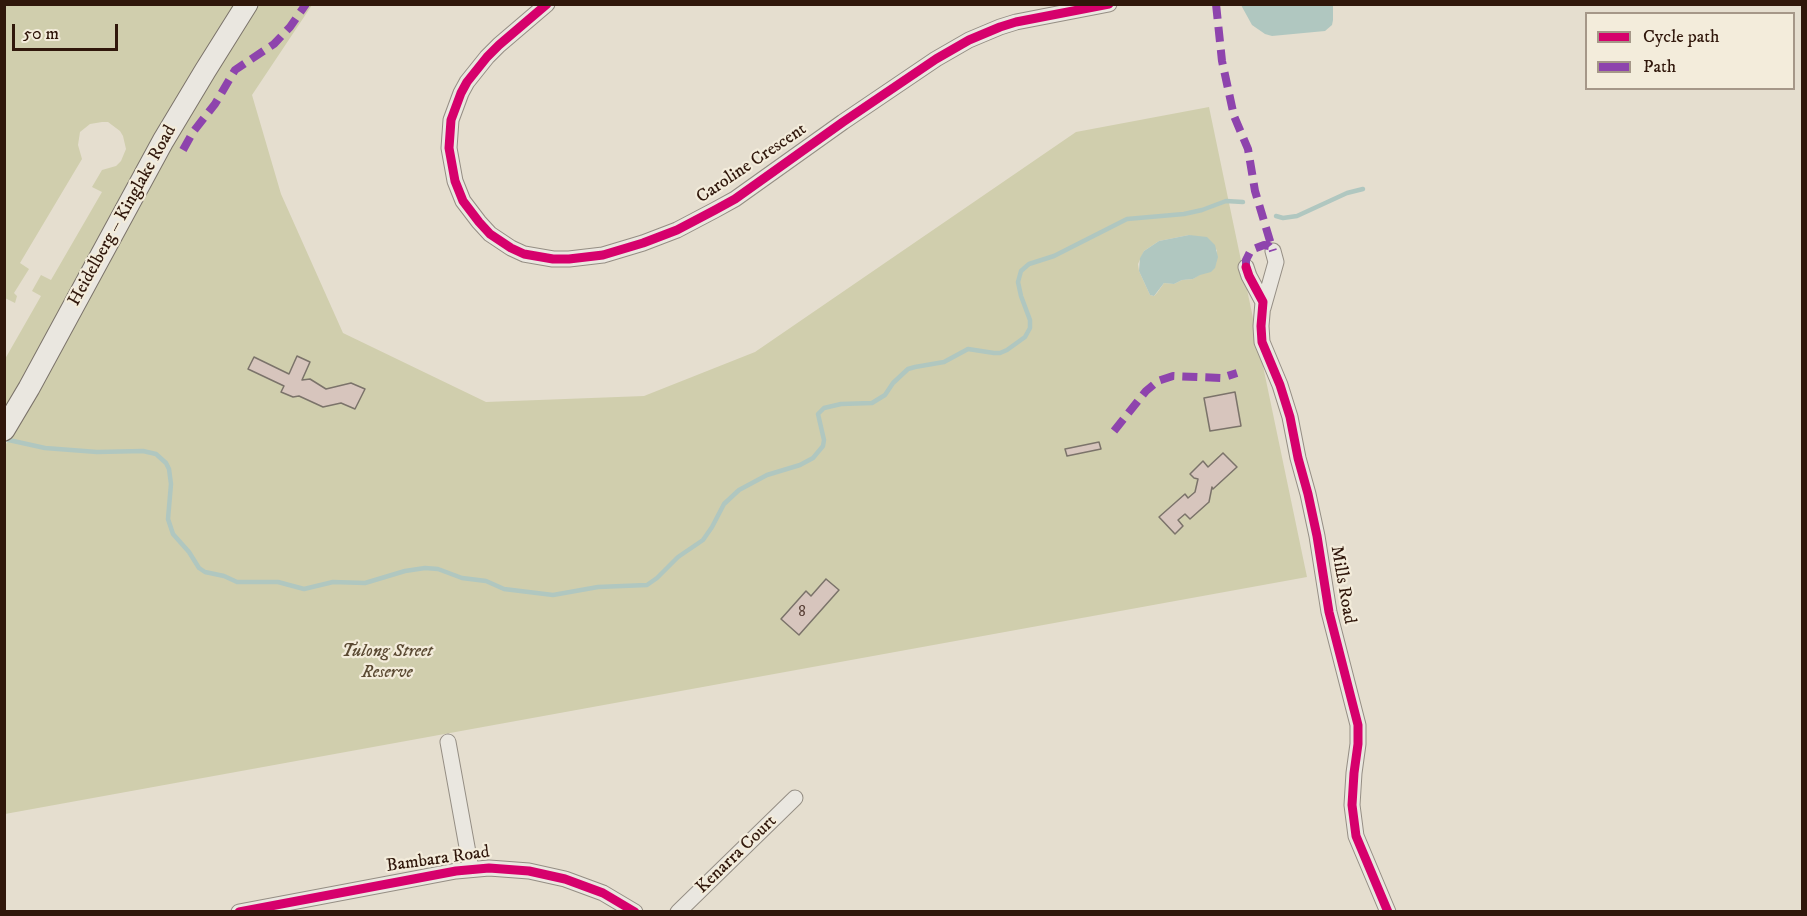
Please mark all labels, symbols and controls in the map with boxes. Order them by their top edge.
scale bar [15,12,122,50]
legend [1585,12,1795,90]
text: 50 m [23,23,59,45]
text: Cycle path [1643,26,1720,48]
text: Path [1643,56,1676,78]
street label: Caroline Crescent [693,119,811,209]
street label: Heidelberg – Kinglake Road [64,122,182,310]
street label: Mills Road [1325,544,1359,626]
house number: 8 [798,604,806,622]
park label: Tulong Street Reserve [341,641,433,684]
street label: Kenarra Court [692,811,782,899]
street label: Bambara Road [385,842,491,878]

